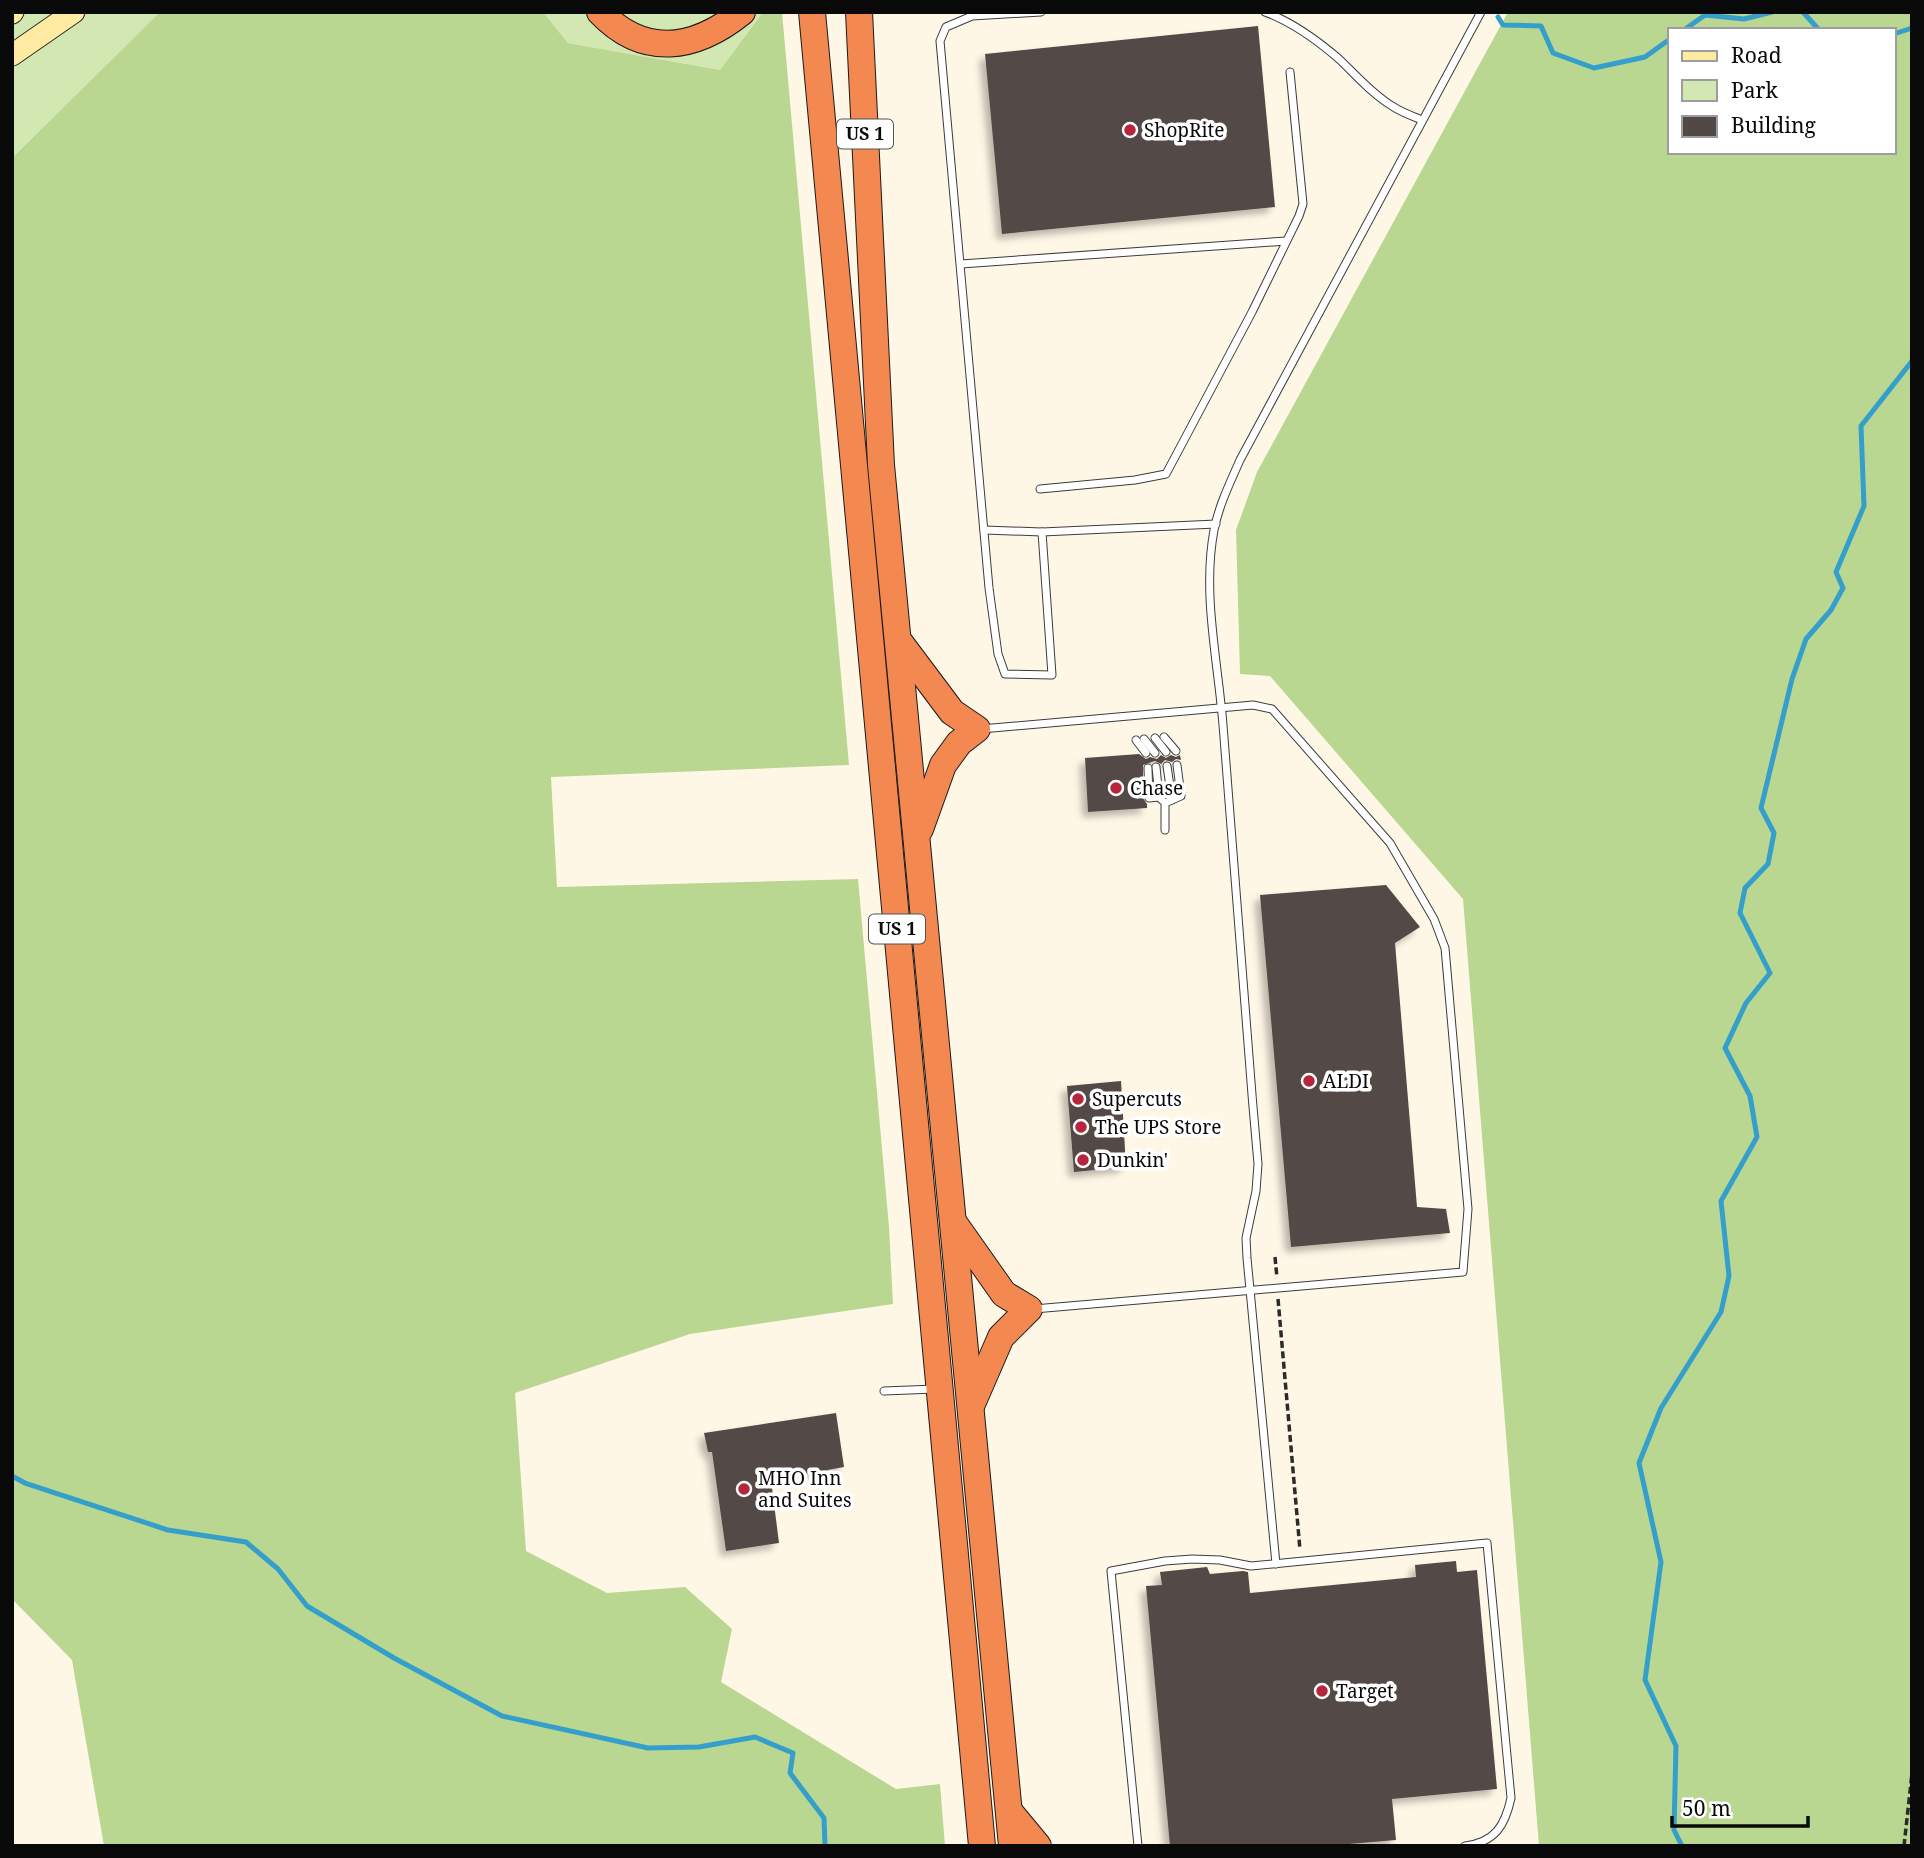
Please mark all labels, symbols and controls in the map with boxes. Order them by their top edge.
legend [1668,28,1896,154]
text: Road [1731,41,1782,69]
text: Park [1731,76,1778,104]
text: Building [1731,111,1816,139]
place label: ShopRite [1144,117,1224,143]
road number: US 1 [837,119,893,148]
marker: ShopRite [1122,122,1138,138]
place label: Chase [1130,775,1183,801]
marker: Chase [1108,780,1124,796]
road number: US 1 [869,914,925,944]
place label: ALDI [1323,1068,1369,1094]
marker: ALDI [1301,1073,1317,1089]
place label: Supercuts [1092,1086,1182,1112]
marker: Supercuts [1070,1091,1086,1107]
place label: The UPS Store [1095,1114,1221,1140]
marker: The UPS Store [1073,1119,1089,1135]
place label: Dunkin' [1097,1147,1168,1173]
marker: Dunkin' [1075,1152,1091,1168]
place label: MHO Inn and Suites [758,1465,851,1513]
marker: MHO Inn and Suites [736,1481,752,1497]
place label: Target [1336,1678,1394,1704]
marker: Target [1314,1683,1330,1699]
scale bar [1672,1784,1808,1828]
text: 50 m [1682,1794,1731,1822]

